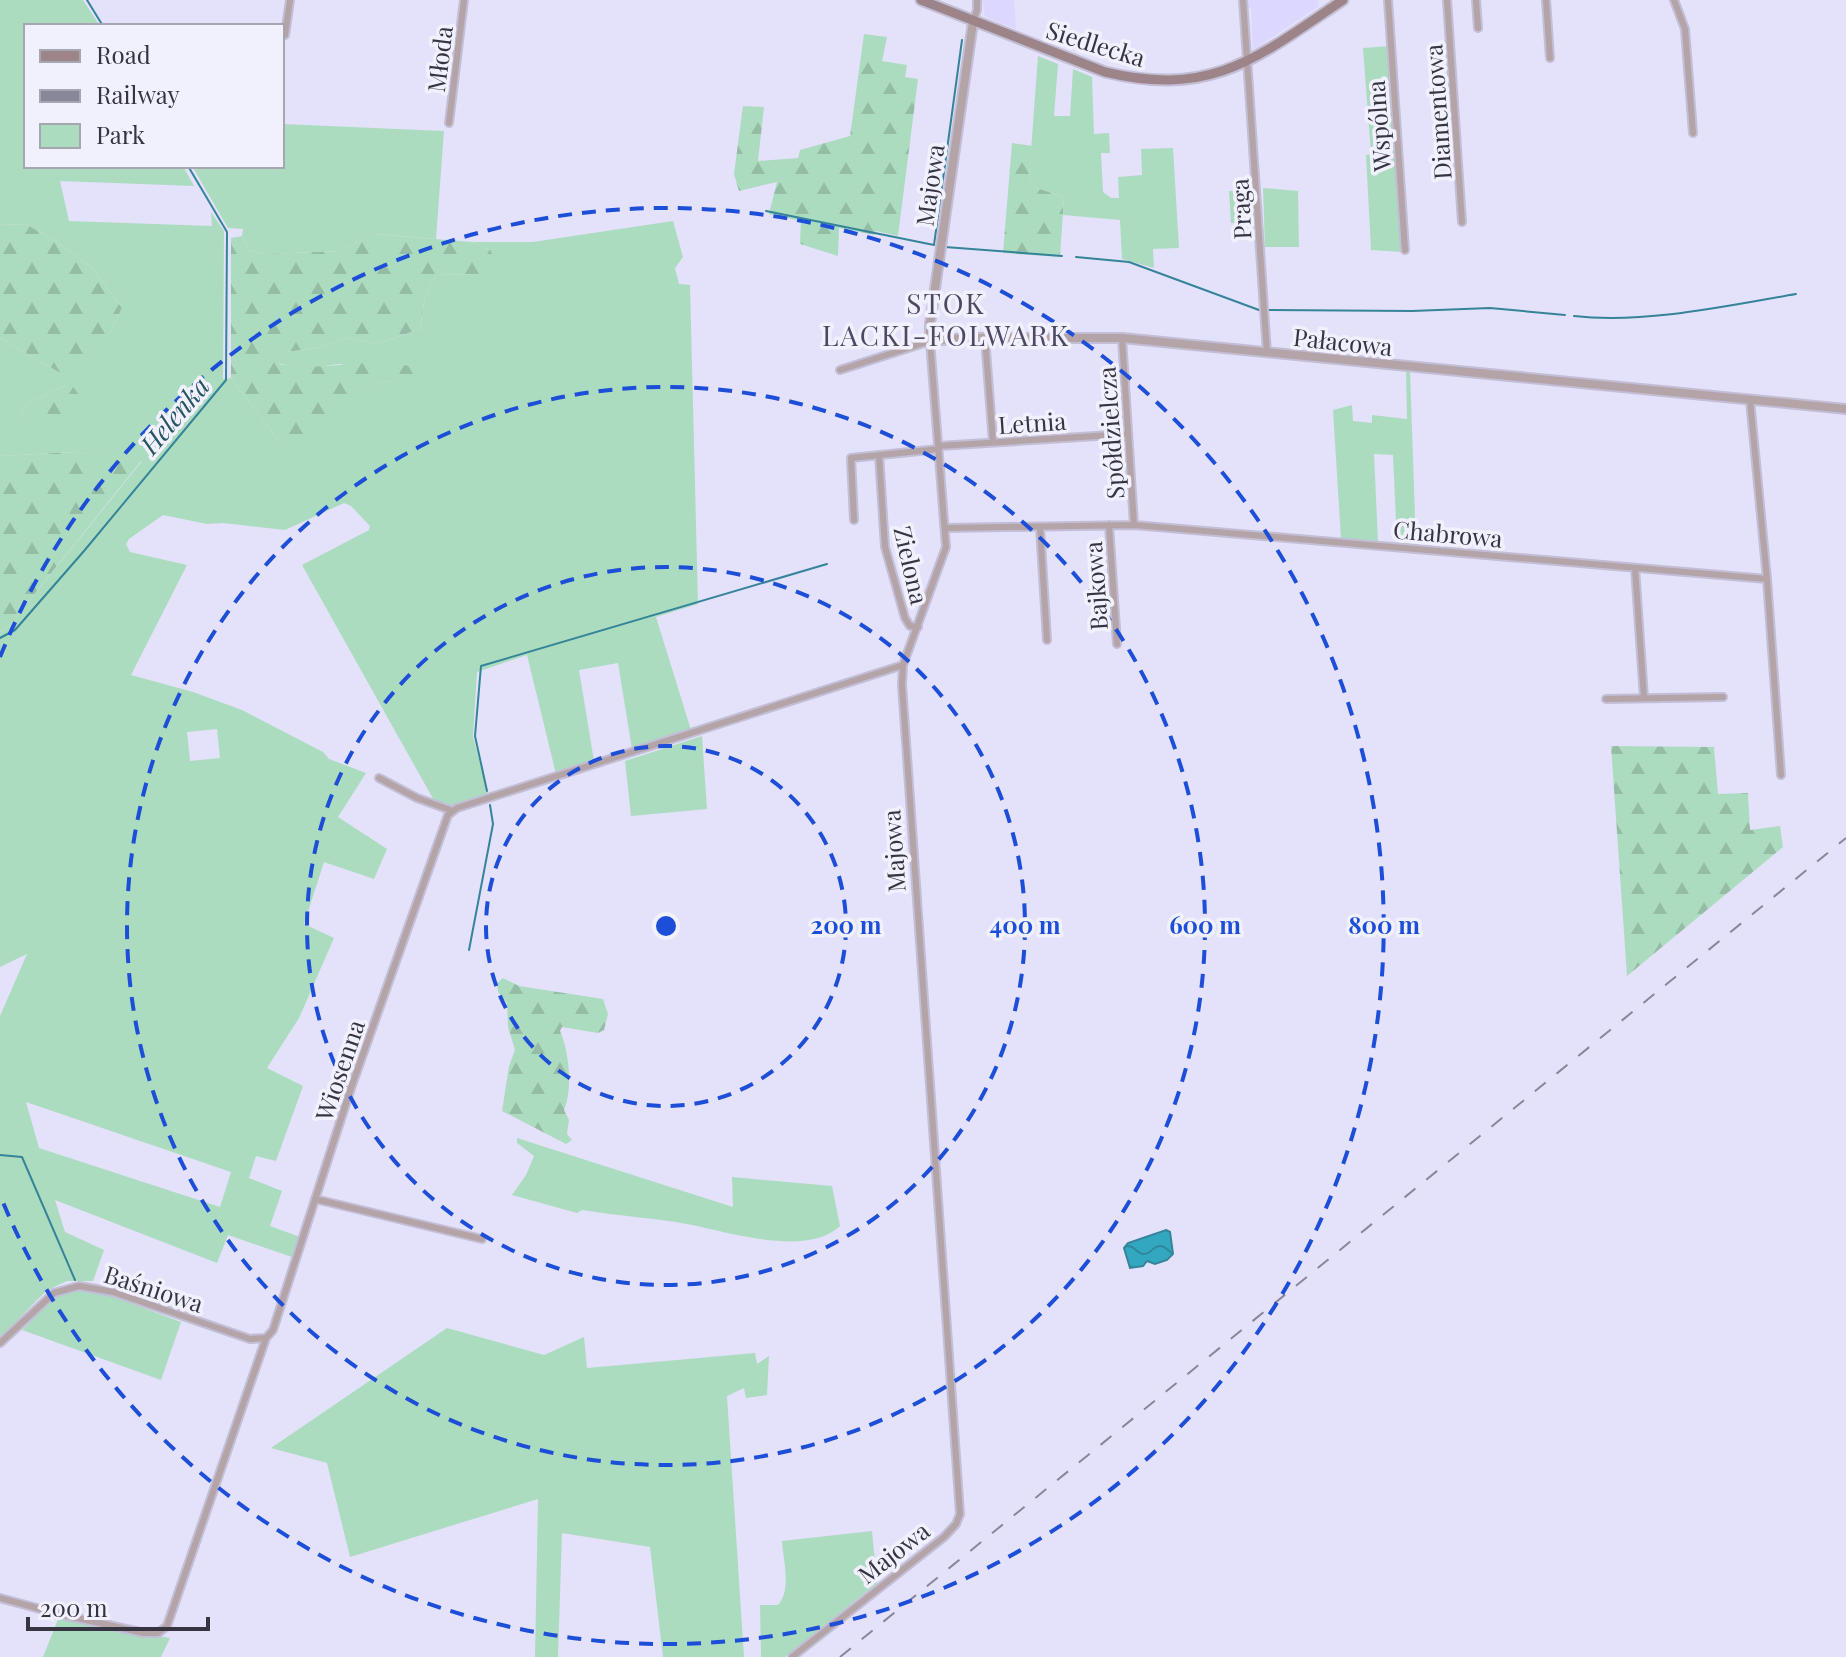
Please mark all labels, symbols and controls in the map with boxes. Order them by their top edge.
street label: Siedlecka [1043,13,1149,73]
legend [24,24,284,168]
street label: Młoda [419,24,459,94]
text: Road [96,38,151,70]
street label: Diamentowa [1416,43,1458,181]
text: Railway [96,78,180,110]
street label: Wspólna [1359,79,1397,174]
text: Park [96,118,146,150]
street label: Majowa [907,142,951,228]
street label: Praga [1222,178,1258,240]
district label: STOK LACKI-FOLWARK [822,284,1070,353]
street label: Pałacowa [1292,320,1394,362]
street label: Spółdzielcza [1089,366,1131,500]
water label: Helenka [131,369,217,462]
street label: Letnia [997,404,1067,440]
street label: Chabrowa [1392,512,1504,554]
street label: Zielona [887,523,937,607]
street label: Bajkowa [1076,540,1114,632]
street label: Majowa [874,809,912,893]
text: 200 m [811,908,882,940]
text: 400 m [990,908,1061,940]
text: 600 m [1169,908,1241,940]
text: 800 m [1348,908,1420,940]
centre of rings [652,912,680,940]
street label: Wiosenna [306,1015,371,1126]
street label: Baśniowa [100,1257,208,1319]
street label: Majowa [851,1514,935,1590]
scale bar [28,1581,208,1631]
text: 200 m [40,1591,108,1623]

